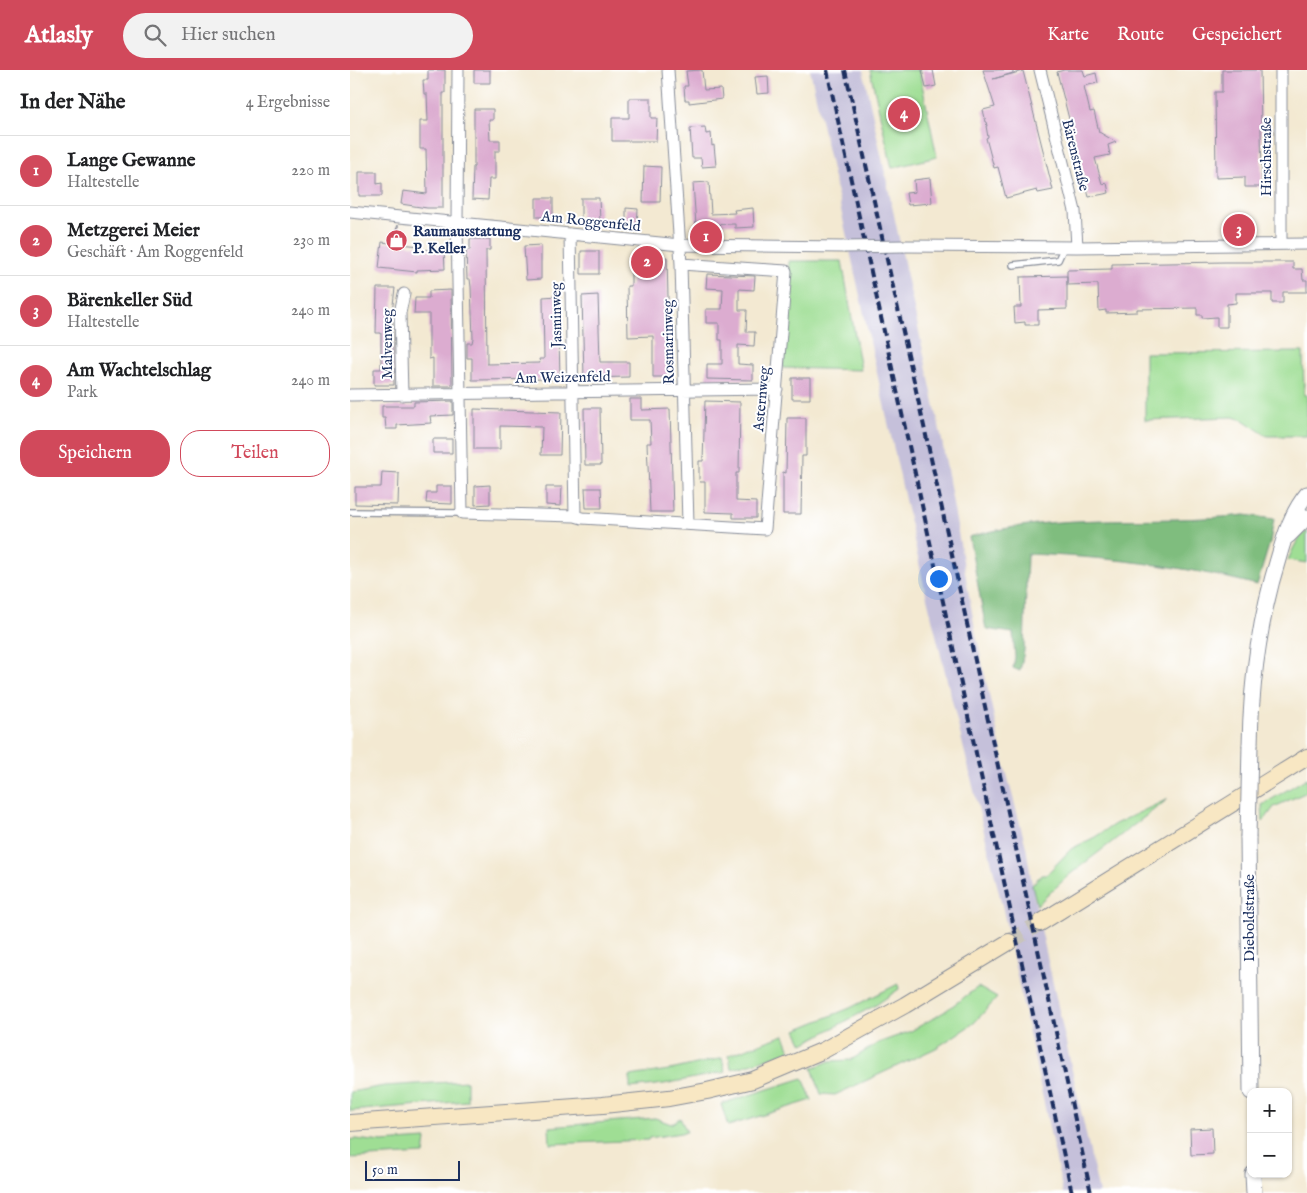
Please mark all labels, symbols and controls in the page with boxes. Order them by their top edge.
search box [123,13,473,58]
text: Atlasly [25,20,93,51]
icon: search [141,21,169,49]
text: Hier suchen [181,23,276,47]
text: Karte [1047,24,1089,47]
text: Route [1117,24,1164,47]
text: Gespeichert [1192,24,1282,47]
text: In der Nähe [20,89,126,116]
text: 4 Ergebnisse [246,93,330,113]
pin: 4 [888,95,920,133]
street label: Bärenstraße [1057,117,1094,193]
street label: Hirschstraße [1257,117,1276,197]
text: Lange Gewanne [67,149,196,173]
text: 1 [33,161,39,181]
text: 220 m [291,161,330,181]
text: Haltestelle [67,173,139,193]
street label: Am Roggenfeld [539,207,643,236]
pin: 3 [1223,211,1255,249]
pin: 1 [690,218,722,256]
text: Metzgerei Meier [67,219,200,243]
place label: Raumausstattung P. Keller [413,222,522,258]
shop icon: Raumausstattung P. Keller [385,228,409,252]
text: 2 [32,231,40,251]
text: 230 m [293,231,330,251]
text: Geschäft · Am Roggenfeld [67,243,243,263]
pin: 2 [631,243,663,281]
street label: Jasminweg [546,281,567,350]
text: Bärenkeller Süd [67,289,192,313]
street label: Rosmarinweg [658,299,679,385]
text: 3 [33,301,39,321]
text: 240 m [291,301,330,321]
street label: Malvenweg [378,308,397,379]
text: Haltestelle [67,313,139,333]
text: Am Wachtelschlag [67,359,211,383]
street label: Asternweg [749,365,774,434]
street label: Am Weizenfeld [514,367,612,388]
text: 4 [32,371,40,391]
text: 240 m [291,371,330,391]
text: Park [67,383,97,403]
button: Speichern [20,430,170,477]
button: Teilen [180,430,330,477]
your location [926,566,952,592]
street label: Dieboldstraße [1240,874,1259,962]
map controls [1247,1088,1292,1178]
button: + [1247,1088,1292,1133]
button: − [1247,1133,1292,1178]
scale bar [365,1158,460,1181]
text: 50 m [372,1161,398,1179]

